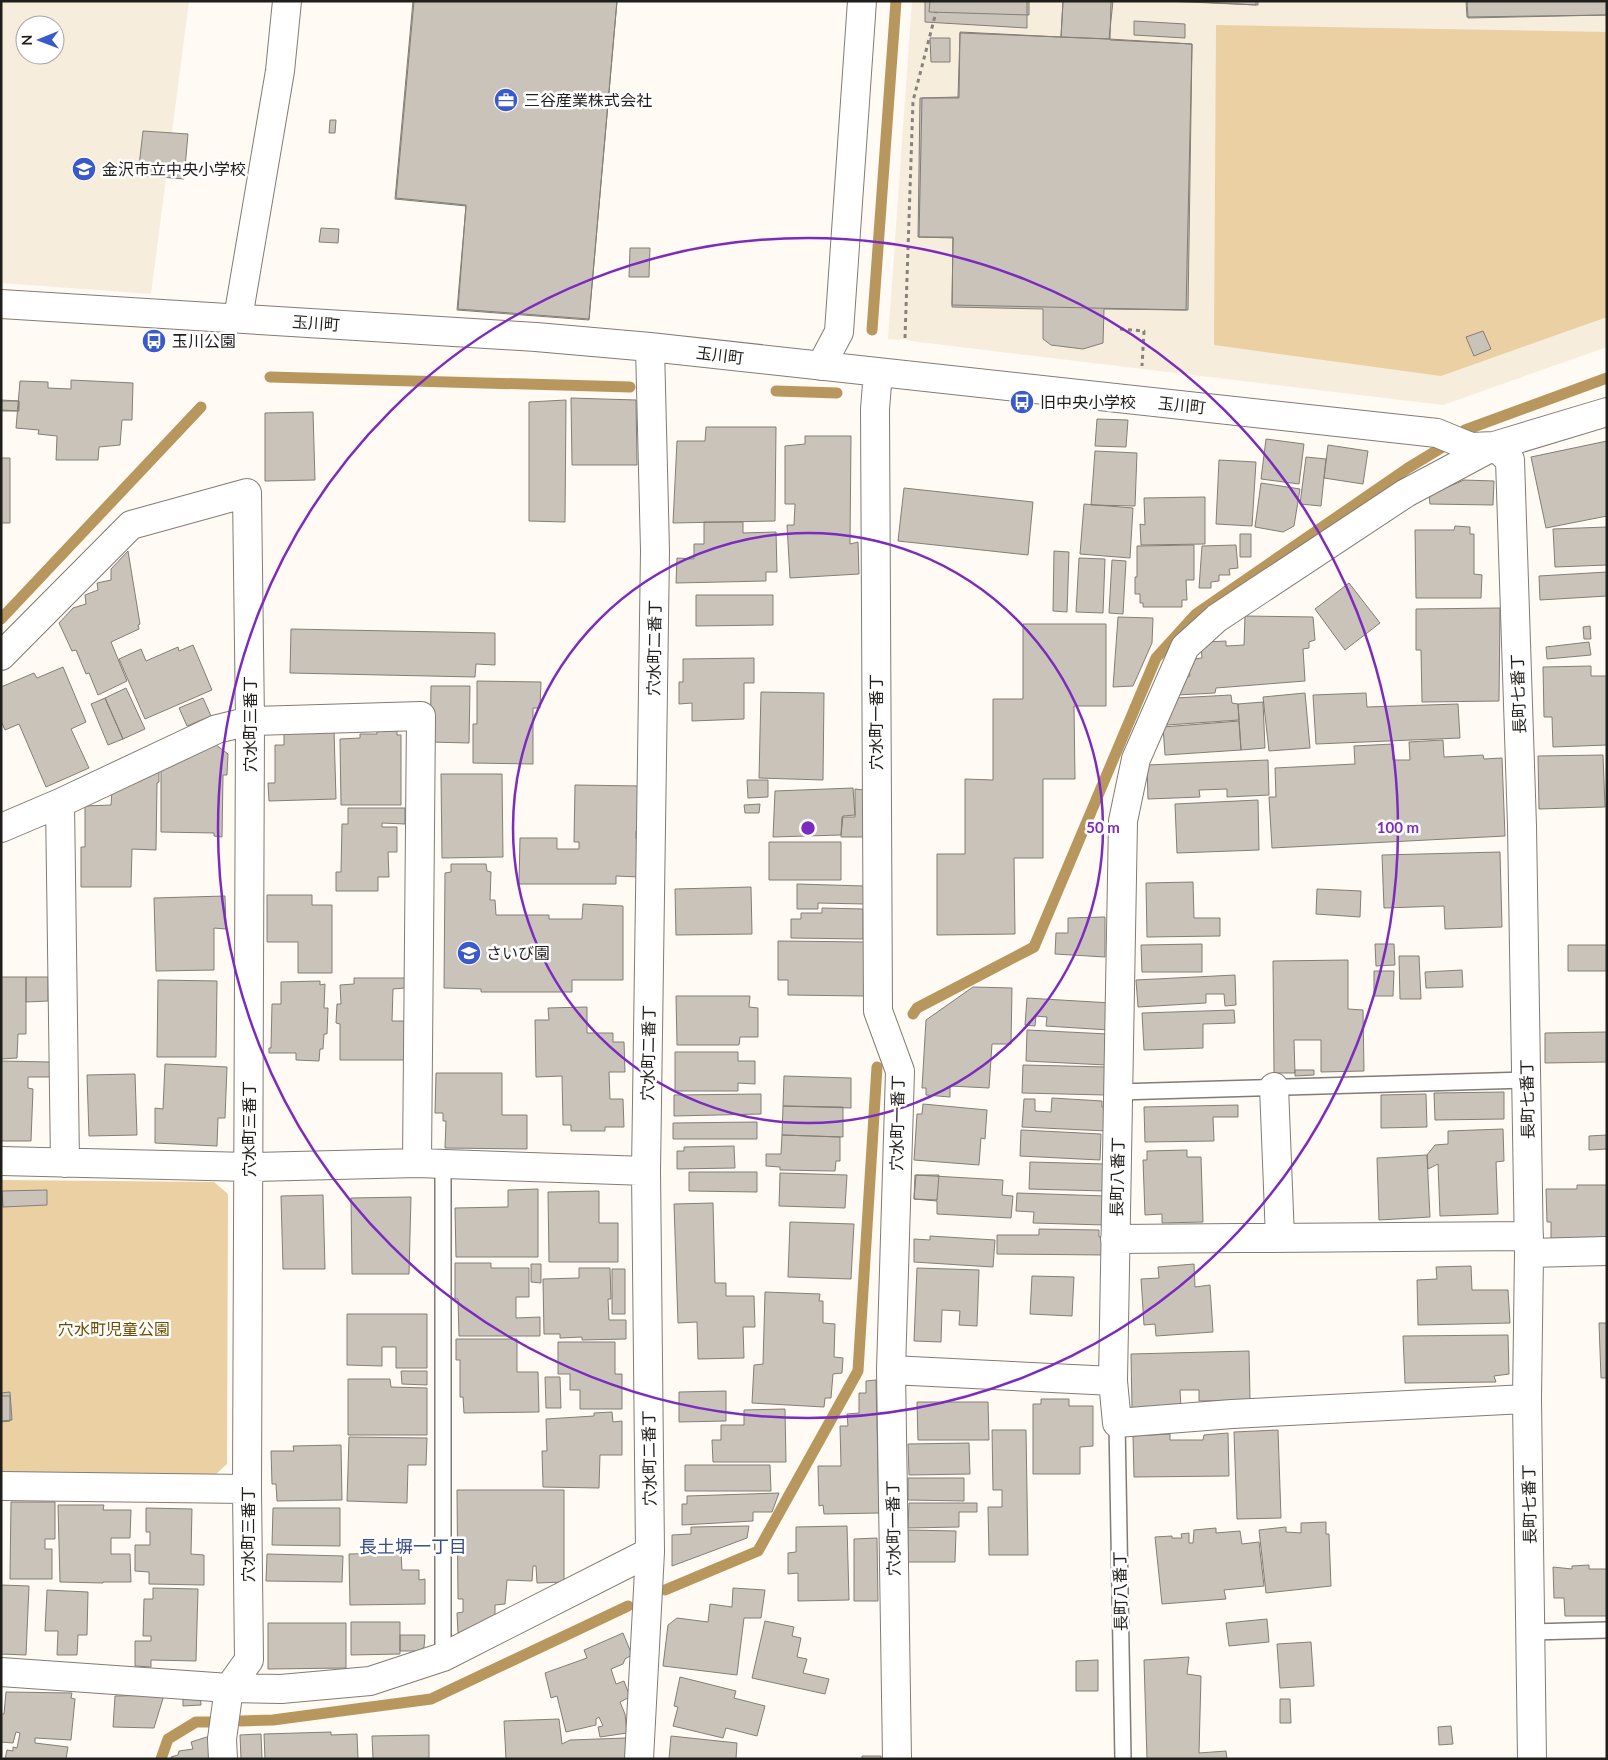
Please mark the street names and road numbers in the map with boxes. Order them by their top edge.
street label: 玉川町 [291,311,341,334]
street label: 玉川町 [695,342,745,367]
street label: 玉川町 [1157,393,1207,416]
street label: 穴水町二番丁 [643,600,664,696]
street label: 長町七番丁 [1507,654,1528,734]
street label: 穴水町一番丁 [866,674,885,770]
street label: 穴水町三番丁 [240,676,259,772]
street label: 穴水町二番丁 [637,1005,658,1101]
street label: 長町七番丁 [1516,1059,1537,1139]
street label: 穴水町一番丁 [886,1075,907,1171]
street label: 穴水町三番丁 [239,1081,258,1177]
street label: 長町八番丁 [1106,1137,1127,1217]
street label: 穴水町二番丁 [638,1410,659,1506]
street label: 長町七番丁 [1518,1464,1539,1544]
street label: 穴水町一番丁 [882,1480,903,1576]
street label: 穴水町三番丁 [238,1486,257,1582]
street label: 長町八番丁 [1109,1551,1130,1631]

